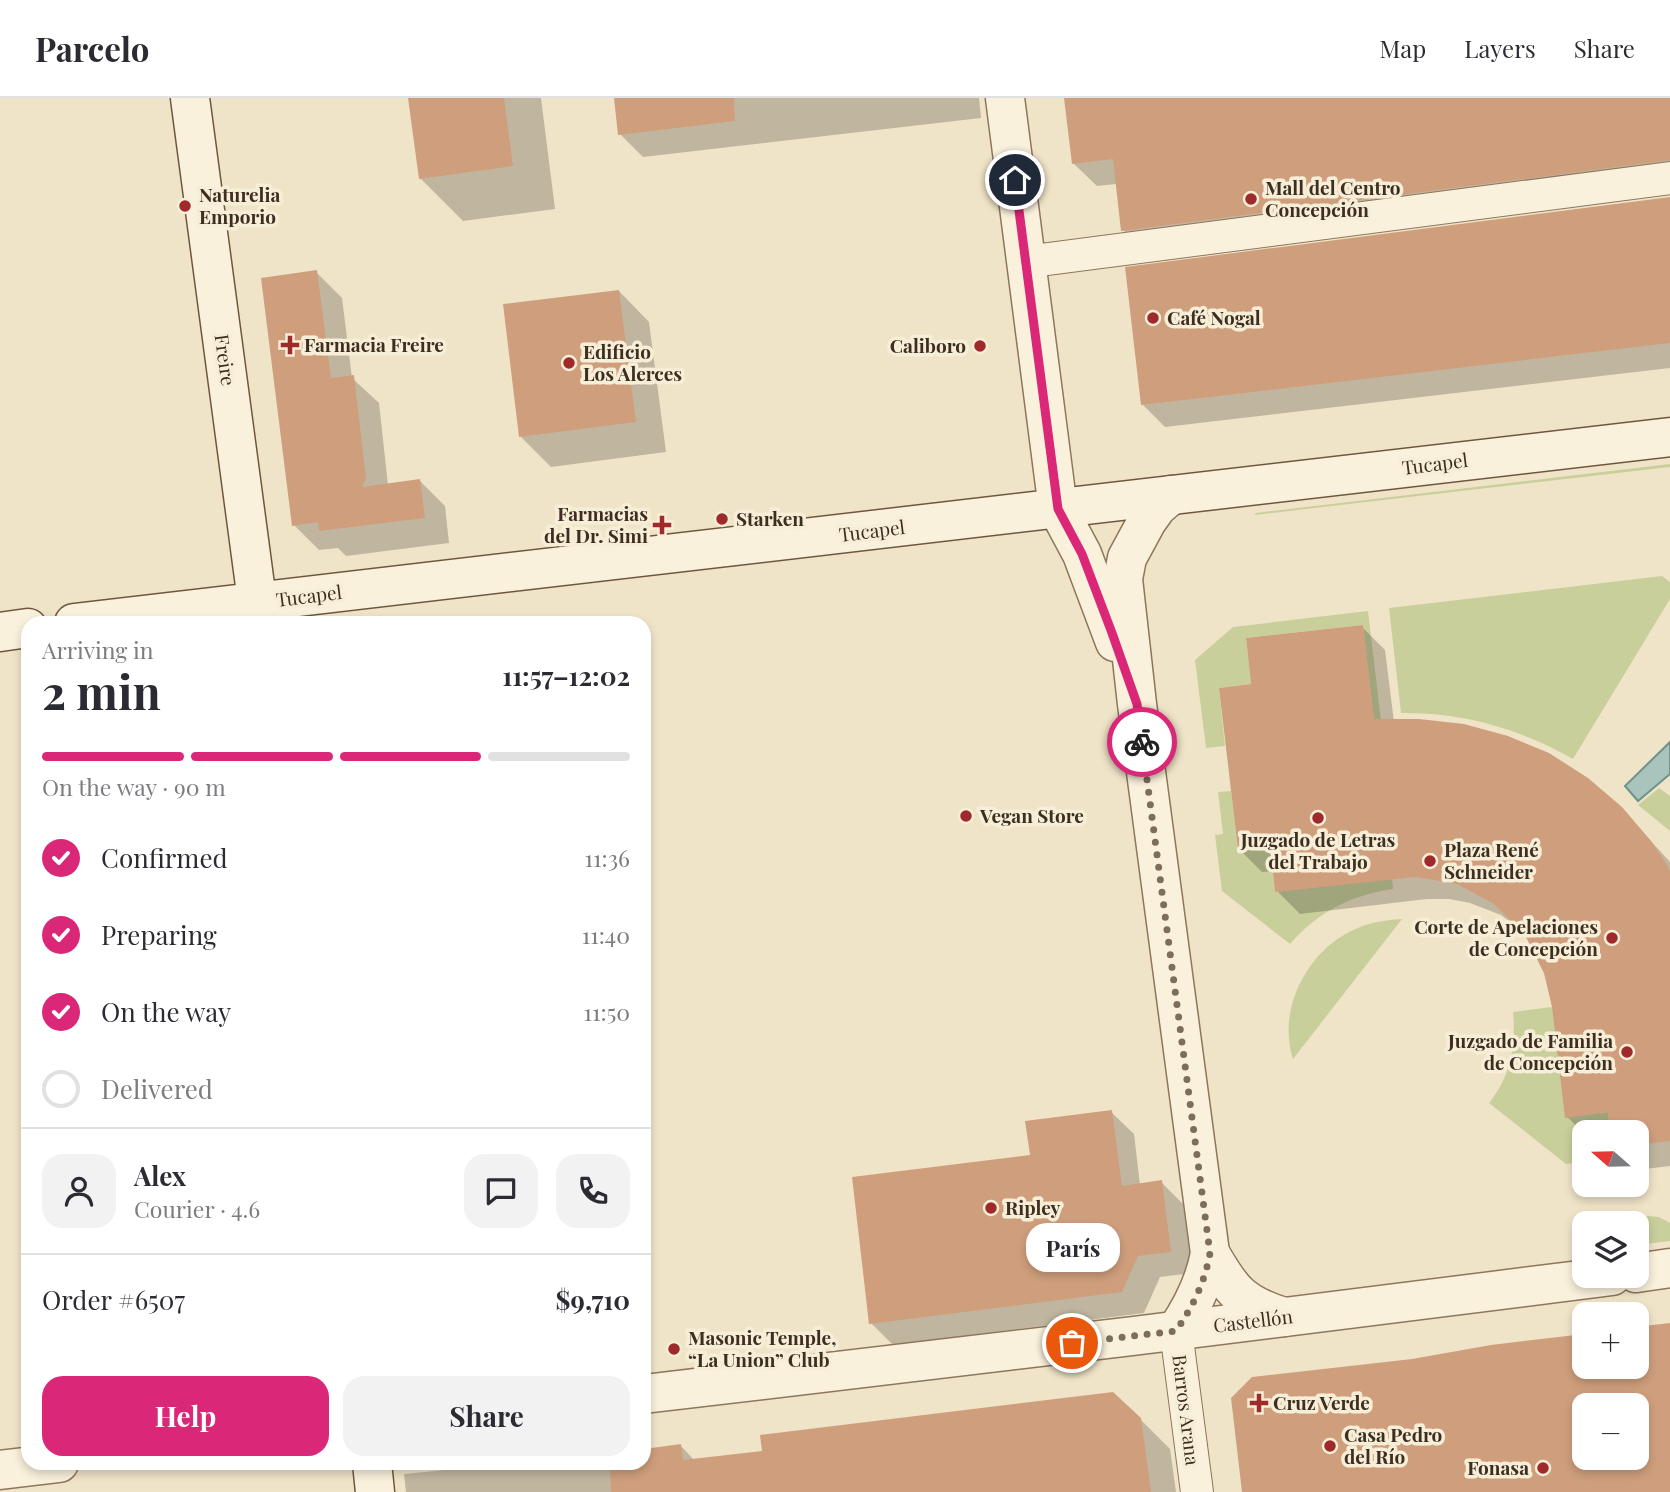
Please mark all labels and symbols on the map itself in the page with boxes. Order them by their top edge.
pin [985,150,1045,210]
place label: Mall del Centro Concepción [1265,174,1401,222]
place label: Naturelia Emporio [199,181,280,229]
marker: Mall del Centro Concepción [1243,191,1259,207]
marker: Naturelia Emporio [177,198,193,214]
place label: Café Nogal [1167,304,1261,330]
marker: Café Nogal [1145,310,1161,326]
place label: Farmacia Freire [304,331,444,357]
street label: Freire [210,332,242,387]
place label: Caliboro [890,332,966,358]
marker: Farmacia Freire [282,337,298,353]
place label: Edificio Los Alerces [583,338,682,386]
marker: Caliboro [972,338,988,354]
marker: Edificio Los Alerces [561,355,577,371]
street label: Tucapel [1400,446,1470,480]
place label: Farmacias del Dr. Simi [544,500,648,548]
place label: Starken [736,505,804,531]
marker: Starken [714,511,730,527]
street label: Tucapel [837,513,907,547]
marker: Farmacias del Dr. Simi [654,517,670,533]
street label: Tucapel [274,578,344,612]
courier [1107,707,1177,777]
place label: Vegan Store [979,802,1084,828]
marker: Vegan Store [958,808,974,824]
marker: Juzgado de Letras del Trabajo [1310,810,1326,826]
place label: Juzgado de Letras del Trabajo [1240,826,1396,874]
place label: Plaza René Schneider [1444,836,1539,884]
marker: Plaza René Schneider [1422,853,1438,869]
place label: Corte de Apelaciones de Concepción [1414,913,1598,961]
marker: Corte de Apelaciones de Concepción [1604,930,1620,946]
place label: Juzgado de Familia de Concepción [1447,1027,1613,1075]
marker: Juzgado de Familia de Concepción [1619,1044,1635,1060]
north arrow [1572,1120,1648,1197]
place label: Ripley [1005,1194,1061,1220]
marker: Ripley [983,1200,999,1216]
callout: París [1025,1224,1119,1273]
street label: Castellón [1212,1302,1295,1338]
pin [1042,1313,1102,1373]
place label: Masonic Temple, “La Union” Club [688,1324,836,1372]
marker: Masonic Temple, “La Union” Club [666,1341,682,1357]
street label: Barros Arana [1167,1353,1207,1467]
place label: Cruz Verde [1273,1389,1370,1415]
marker: Cruz Verde [1251,1395,1267,1411]
place label: Casa Pedro del Río [1344,1421,1443,1469]
marker: Casa Pedro del Río [1322,1438,1338,1454]
place label: Fonasa [1467,1454,1529,1480]
marker: Fonasa [1535,1460,1551,1476]

